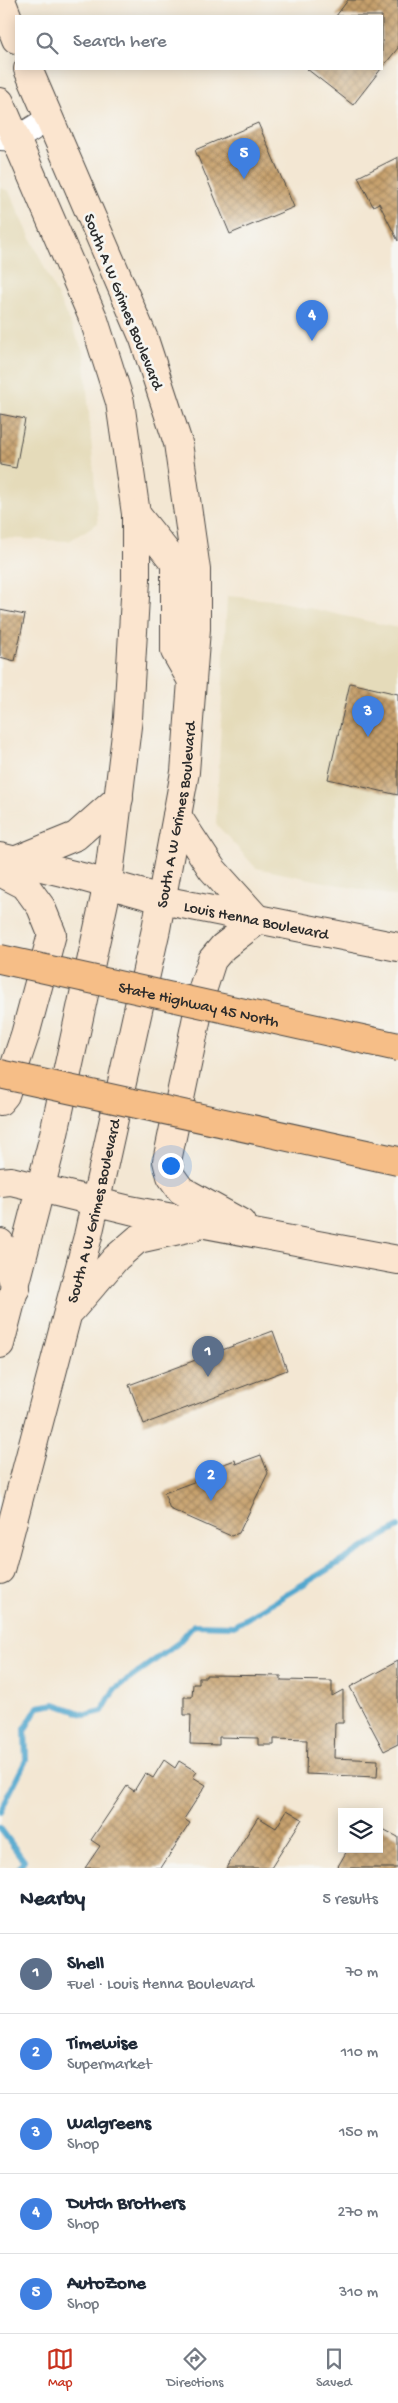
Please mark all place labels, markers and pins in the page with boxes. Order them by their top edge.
pin: 5 [228,138,260,179]
pin: 4 [296,300,328,341]
pin: 3 [352,696,384,737]
pin: 1 [192,1336,224,1377]
pin: 2 [195,1460,227,1501]

